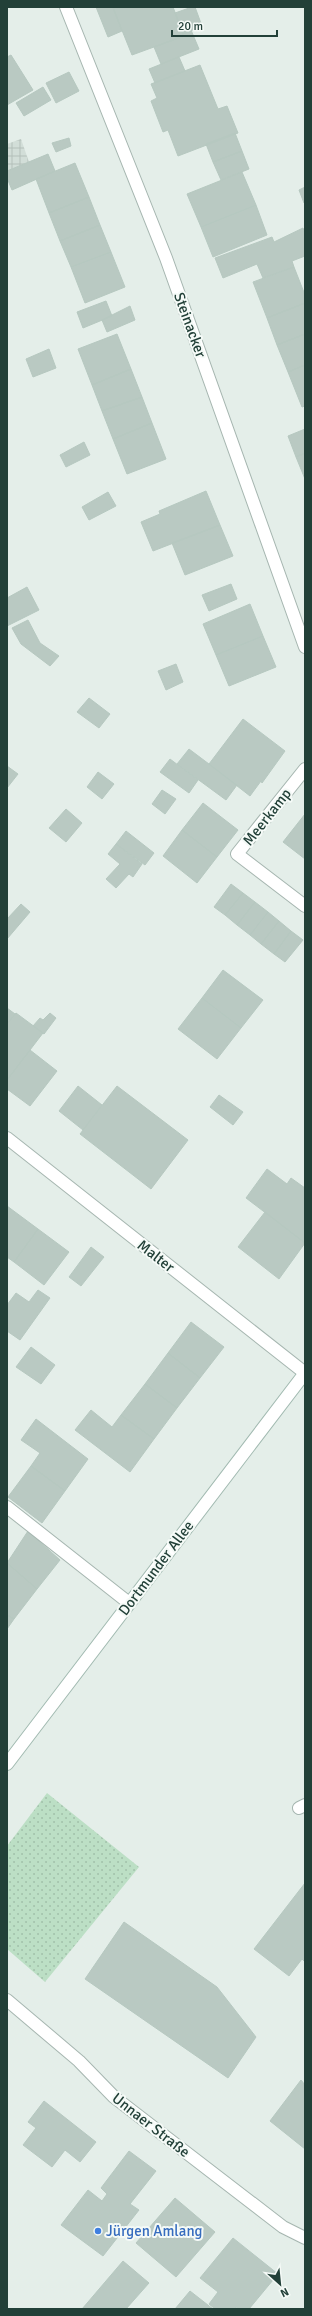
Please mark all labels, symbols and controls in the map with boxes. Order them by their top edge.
scale bar [172,12,277,38]
text: 20 m [178,19,203,34]
street label: Steinacker [170,290,210,361]
street label: Meerkamp [239,785,295,849]
street label: Malter [134,1236,178,1276]
street label: Dortmunder Allee [115,1517,197,1619]
street label: Unnaer Straße [109,2089,193,2161]
place label: Jürgen Amlang [106,2222,203,2240]
marker: Jürgen Amlang [93,2226,103,2236]
north arrow [260,2264,300,2304]
text: N [278,2285,291,2300]

